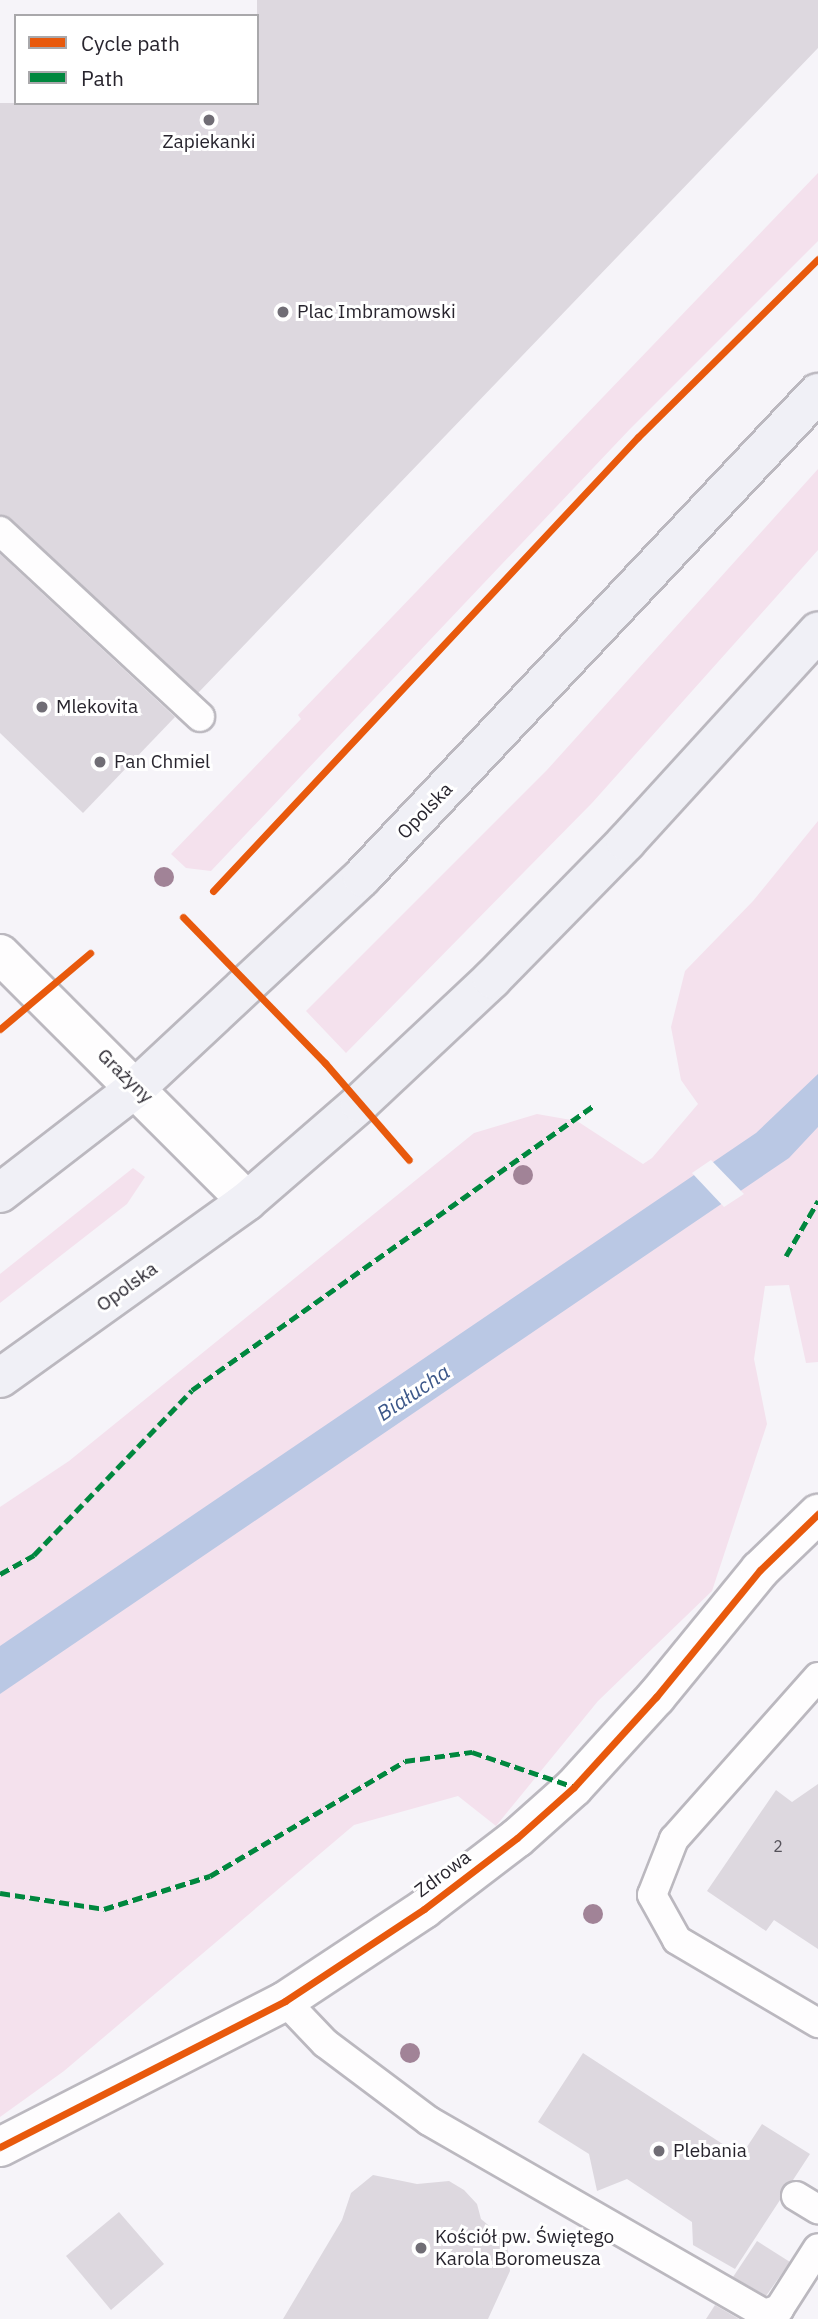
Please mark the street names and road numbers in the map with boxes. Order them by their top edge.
street label: Opolska [393,778,457,844]
street label: Grażyny [92,1044,158,1108]
street label: Opolska [92,1257,162,1317]
street label: Zdrowa [411,1846,475,1902]

